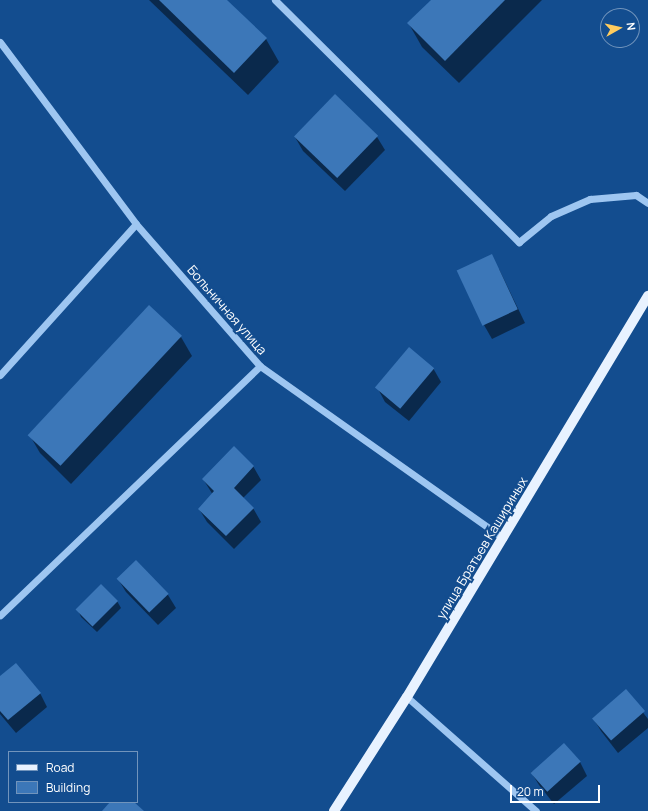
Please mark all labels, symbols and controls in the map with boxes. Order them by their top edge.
north arrow [600,8,640,48]
text: N [623,21,639,31]
street label: Больничная улица [184,262,270,358]
street label: улица Братьев Кашириных [433,474,531,622]
legend [8,751,138,803]
text: Road [46,759,74,776]
scale bar [512,777,602,803]
text: Building [46,779,90,796]
text: 20 m [517,783,544,800]

